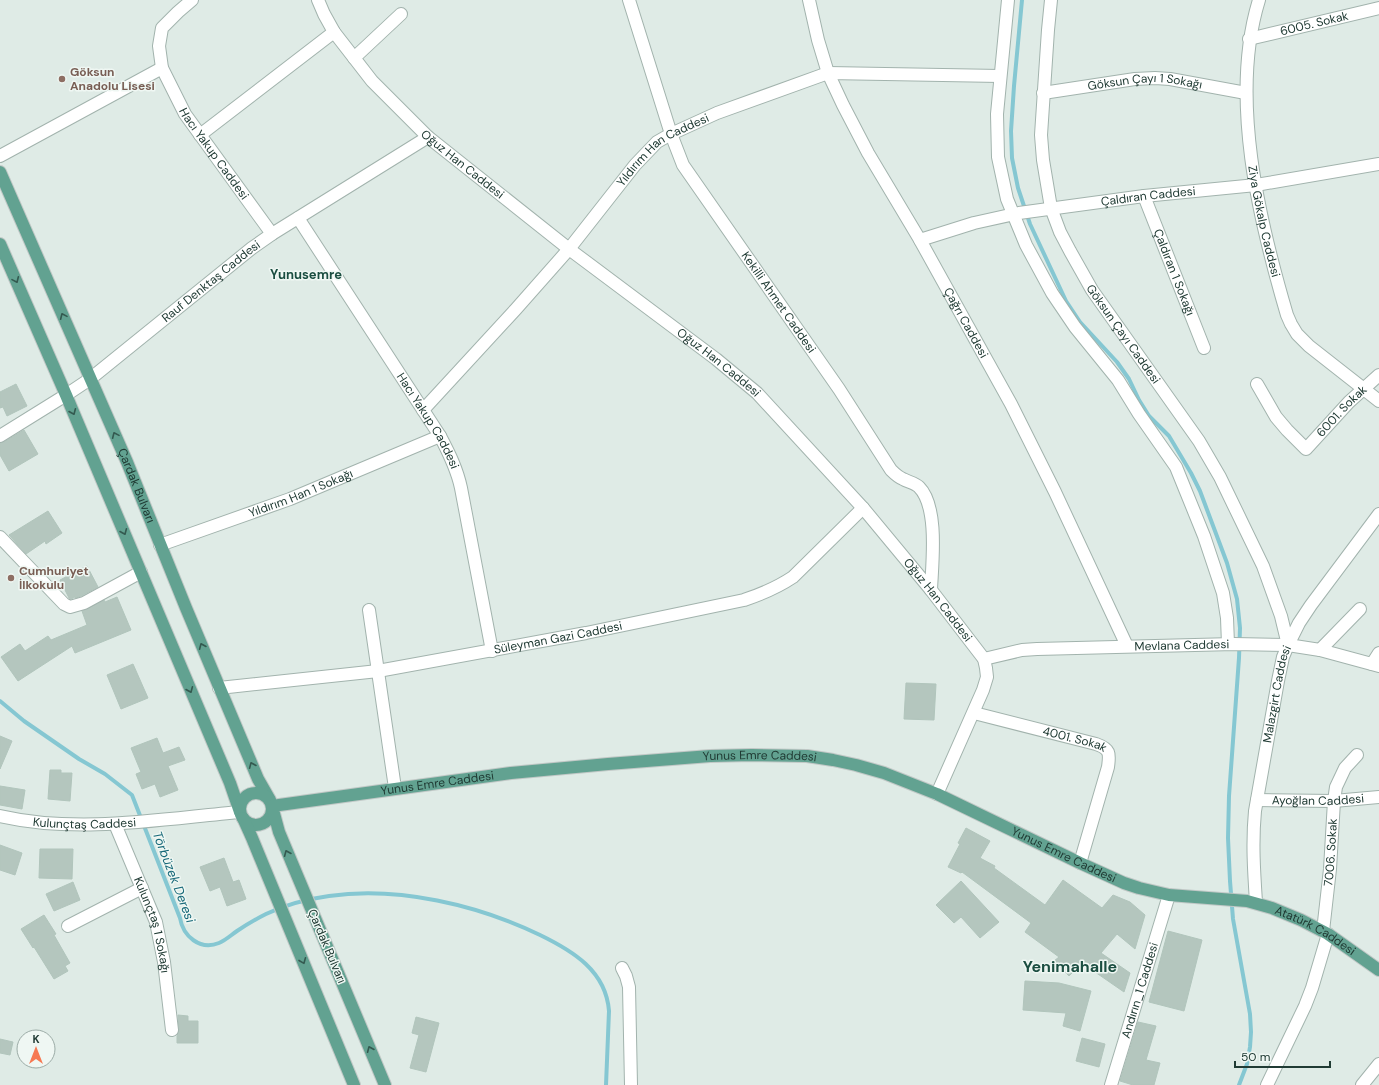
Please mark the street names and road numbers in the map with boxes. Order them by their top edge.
street label: 6005. Sokak [1278,8,1350,39]
street label: Göksun Çayı 1 Sokağı [1087,70,1204,94]
street label: Hacı Yakup Caddesi [175,105,253,203]
street label: Yıldırım Han Caddesi [613,110,712,190]
street label: Oğuz Han Caddesi [417,126,508,203]
street label: Ziya Gökalp Caddesi [1244,165,1284,279]
street label: Çaldıran Caddesi [1100,183,1196,210]
street label: Çaldıran 1 Sokağı [1150,226,1198,318]
street label: Rauf Denktaş Caddesi [158,237,263,326]
street label: Kekilli Ahmet Caddesi [738,249,820,356]
street label: Göksun Çayı Caddesi [1082,282,1164,387]
street label: Çağrı Caddesi [940,285,992,361]
street label: Oğuz Han Caddesi [674,325,764,400]
street label: Hacı Yakup Caddesi [393,370,463,471]
street label: 6001. Sokak [1313,382,1370,440]
street label: Çardak Bulvarı [114,446,159,525]
street label: Yıldırım Han 1 Sokağı [246,465,355,521]
street label: Oğuz Han Caddesi [900,555,976,645]
street label: Süleyman Gazi Caddesi [493,618,624,658]
street label: Mevlana Caddesi [1134,636,1230,655]
street label: Malazgirt Caddesi [1259,643,1295,744]
street label: 4001. Sokak [1041,723,1110,756]
street label: Yunus Emre Caddesi [702,747,818,765]
street label: Yunus Emre Caddesi [380,767,495,799]
street label: Ayoğlan Caddesi [1272,790,1365,809]
street label: Kulunçtaş Caddesi [32,814,137,833]
street label: 7006. Sokak [1320,818,1341,887]
street label: Yunus Emre Caddesi [1009,823,1119,887]
street label: Kulunçtaş 1 Sokağı [130,874,173,974]
street label: Atatürk Caddesi [1273,902,1359,959]
street label: Çardak Bulvarı [304,906,350,986]
street label: Andırın_1 Caddesi [1118,940,1162,1040]

